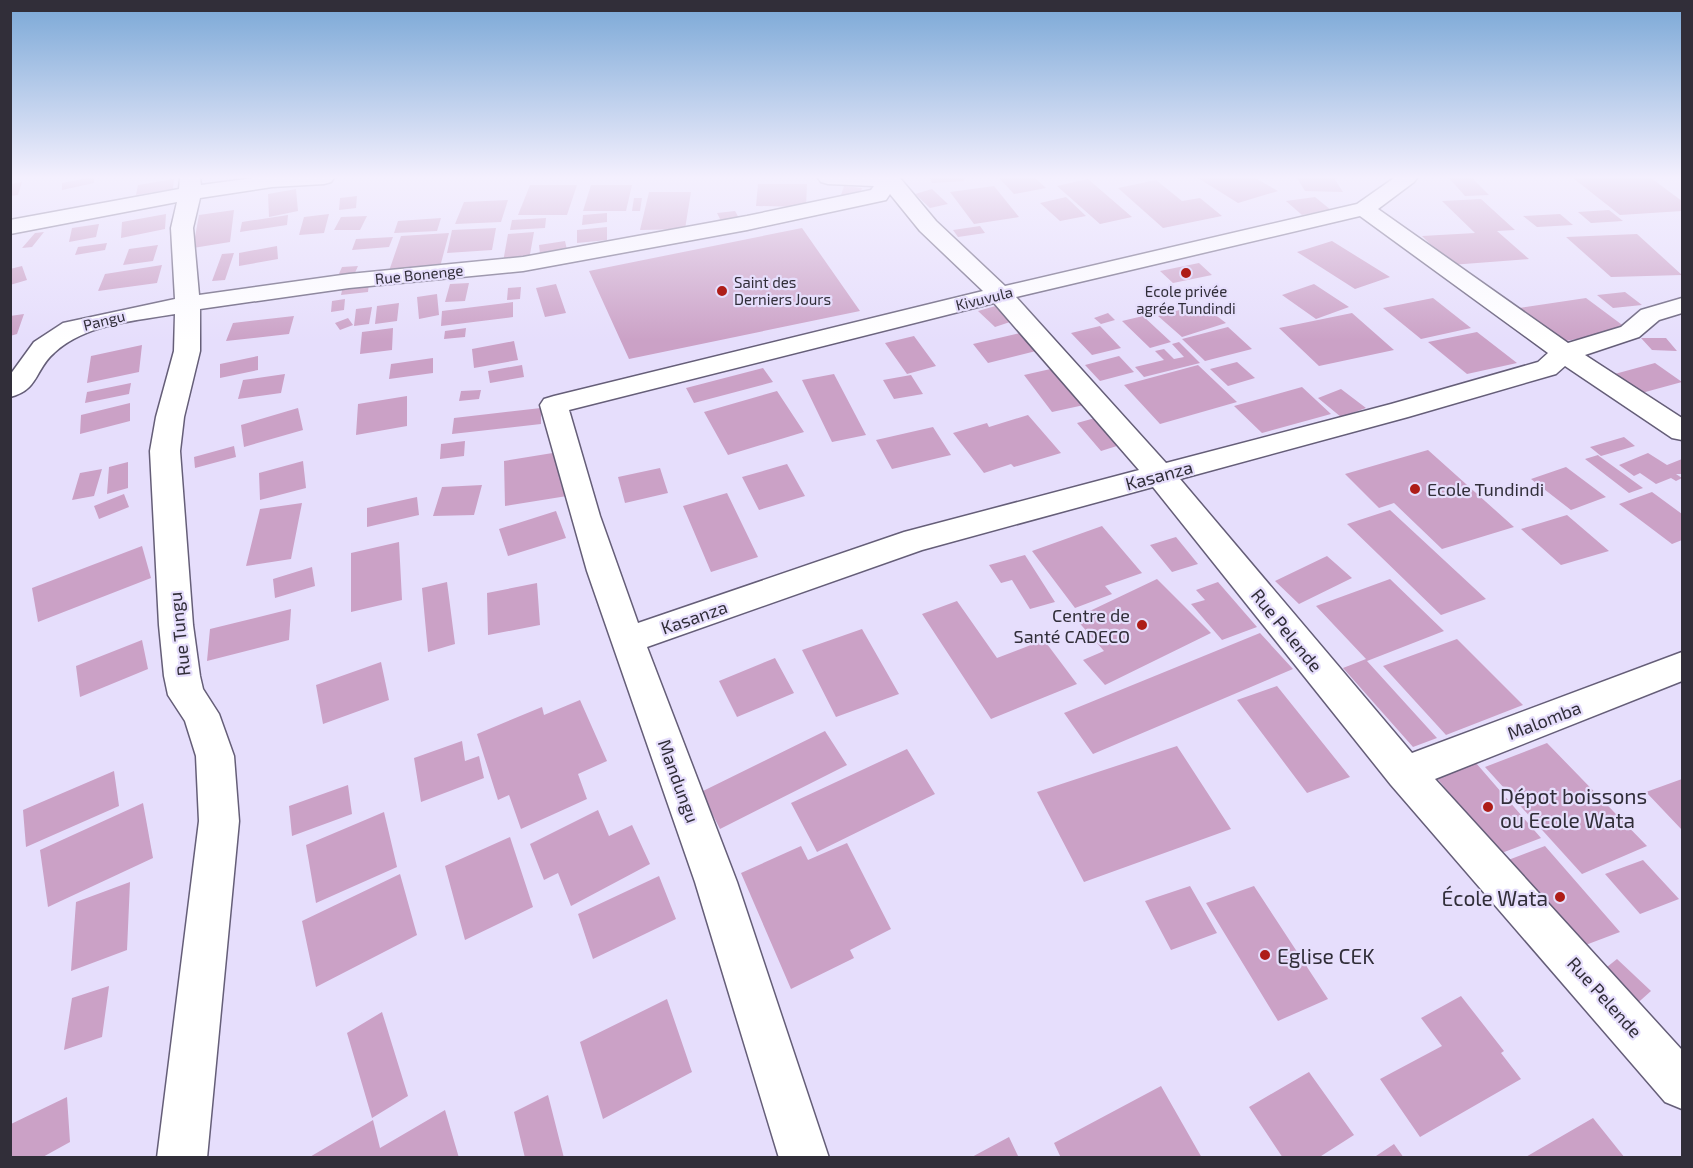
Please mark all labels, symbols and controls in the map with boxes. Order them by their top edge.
street label: Rue Bonenge [374,260,464,288]
marker: Ecole privée agrée Tundindi [1179,266,1193,280]
place label: Saint des Derniers Jours [734,273,831,308]
street label: Kivuvula [954,282,1014,314]
place label: Ecole privée agrée Tundindi [1136,282,1236,317]
marker: Saint des Derniers Jours [715,284,729,298]
street label: Pangu [81,306,127,334]
street label: Kasanza [1123,455,1195,495]
place label: Ecole Tundindi [1427,478,1544,500]
marker: Ecole Tundindi [1408,482,1422,496]
street label: Rue Pelende [1247,584,1327,676]
street label: Rue Tungu [164,591,194,677]
street label: Kasanza [658,595,730,639]
place label: Centre de Santé CADECO [1014,604,1130,647]
marker: Centre de Santé CADECO [1135,618,1149,632]
street label: Malomba [1504,696,1584,744]
street label: Mandungu [654,736,704,826]
place label: Dépot boissons ou Ecole Wata [1500,783,1647,832]
marker: Dépot boissons ou Ecole Wata [1481,800,1495,814]
place label: École Wata [1442,885,1548,910]
marker: École Wata [1553,890,1567,904]
place label: Eglise CEK [1277,943,1375,968]
marker: Eglise CEK [1258,948,1272,962]
street label: Rue Pelende [1563,952,1647,1042]

